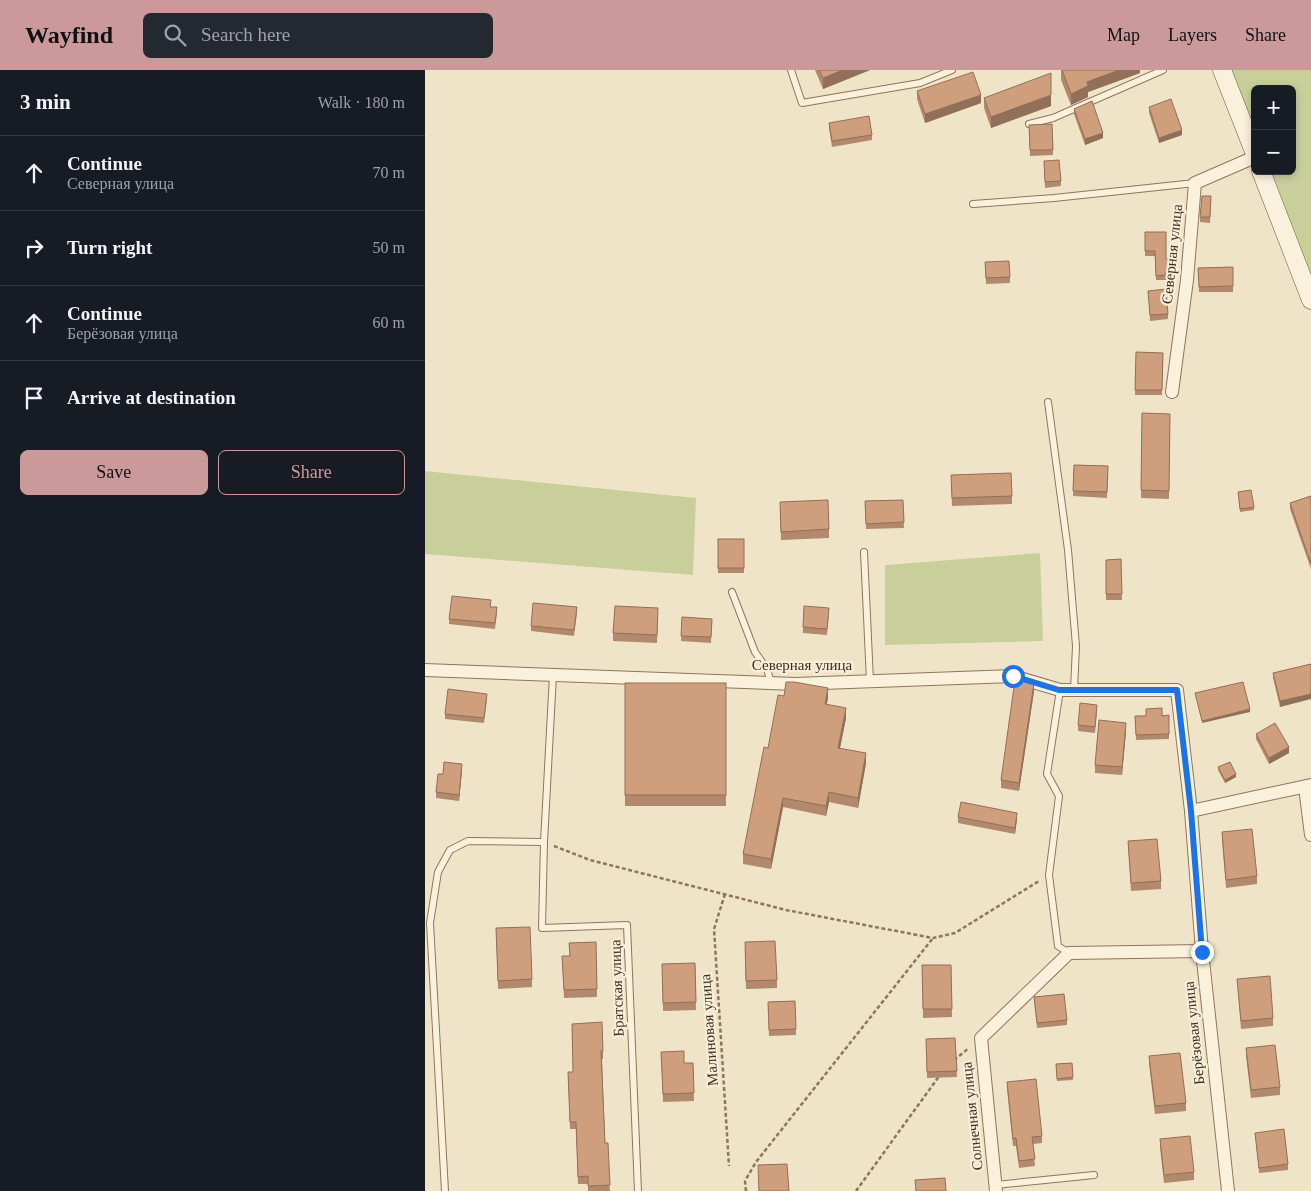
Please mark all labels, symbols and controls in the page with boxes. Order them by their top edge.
search box [143,13,493,58]
icon: search [161,21,189,49]
text: Wayfind [25,22,113,48]
text: Search here [201,24,290,45]
text: Map [1107,25,1140,45]
text: Layers [1168,25,1217,45]
text: Share [1245,25,1286,45]
map controls [1251,85,1296,175]
button: + [1251,85,1296,130]
text: 3 min [20,90,71,114]
text: Walk · 180 m [318,94,405,111]
button: − [1251,130,1296,175]
text: Continue [67,153,142,174]
icon: ahead [20,159,48,187]
text: 70 m [373,164,405,181]
text: Северная улица [67,175,174,192]
street label: Северная улица [1159,203,1185,305]
icon: right [20,234,48,262]
text: Turn right [67,237,152,258]
text: 50 m [373,239,405,256]
text: Continue [67,303,142,324]
icon: ahead [20,309,48,337]
text: 60 m [373,314,405,331]
text: Берёзовая улица [67,325,178,342]
icon: arrive [20,384,48,412]
text: Arrive at destination [67,387,236,408]
button: Save [20,450,208,495]
button: Share [218,450,405,495]
street label: Северная улица [752,657,853,673]
route start [1002,665,1025,688]
street label: Братская улица [607,939,627,1037]
route end [1191,941,1214,964]
street label: Малиновая улица [697,973,721,1087]
street label: Берёзовая улица [1181,980,1207,1086]
street label: Солнечная улица [958,1061,986,1171]

